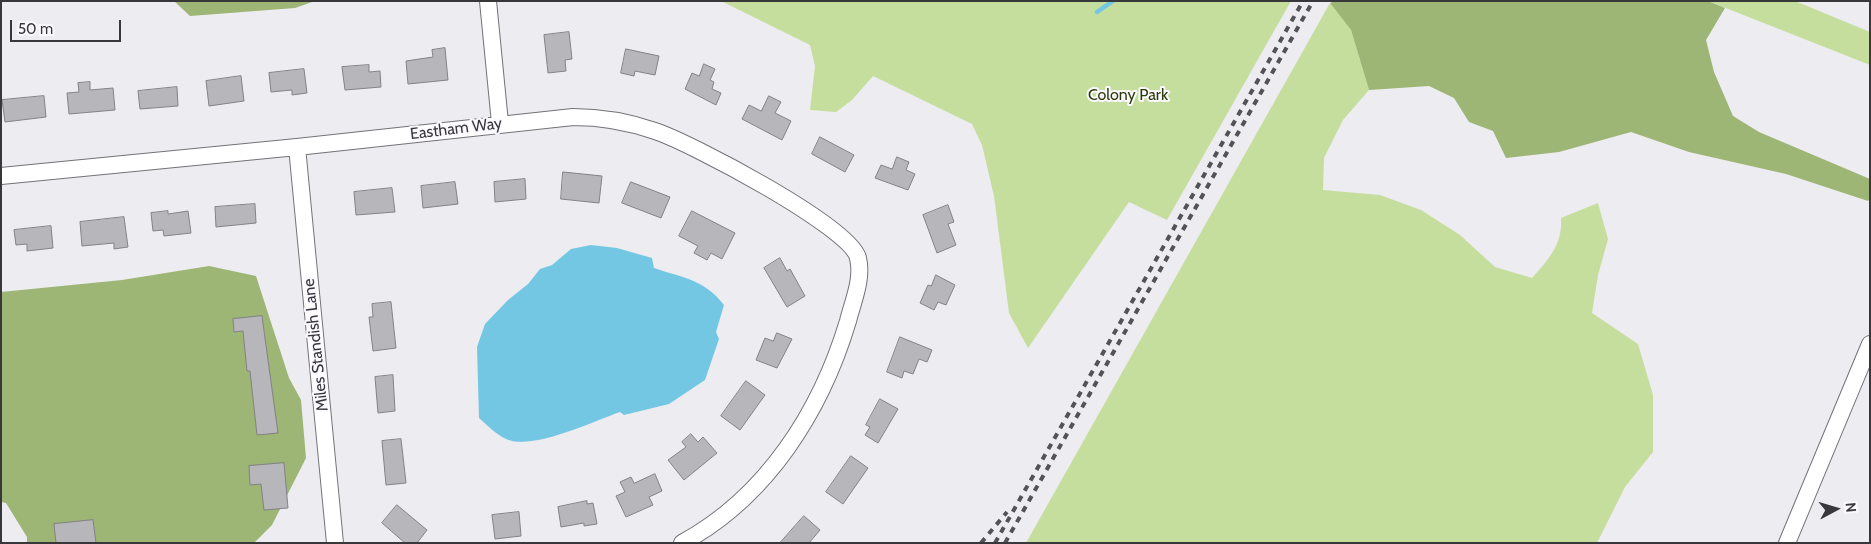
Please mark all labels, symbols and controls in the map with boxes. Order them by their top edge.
scale bar [12,10,124,42]
text: 50 m [18,20,53,38]
park label: Colony Park [1088,85,1168,105]
street label: Eastham Way [409,114,503,144]
street label: Miles Standish Lane [299,278,333,412]
north arrow [1811,484,1861,534]
text: N [1841,502,1860,513]

